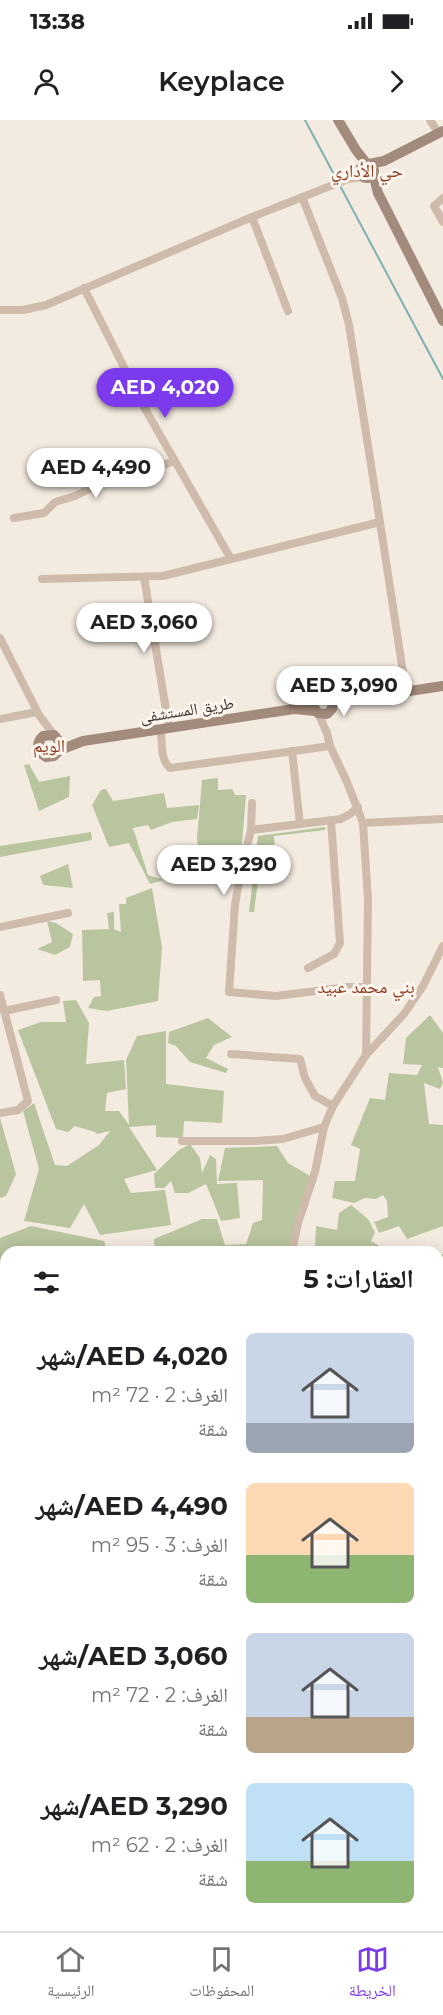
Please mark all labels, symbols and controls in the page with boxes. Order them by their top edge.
text: 13:38 [30,8,85,35]
icon: person [30,65,63,98]
text: Keyplace [158,65,285,98]
icon: forward [380,65,413,98]
district label: حي الأداري [331,160,403,186]
pin: AED 4,020 [96,368,234,419]
text: AED 4,020 [111,375,219,399]
pin: AED 4,490 [27,448,165,499]
text: AED 4,490 [41,455,151,479]
pin: AED 3,060 [75,603,213,654]
text: AED 3,060 [90,610,198,634]
pin: AED 3,090 [275,666,413,717]
text: AED 3,090 [290,673,398,697]
street label: طريق المستشفى [139,693,236,728]
district label: الويم [33,735,65,758]
pin: AED 3,290 [155,845,293,896]
text: AED 3,290 [171,852,277,876]
district label: بني محمد عبيد [317,976,415,1002]
text: العقارات: 5 [303,1263,414,1295]
icon: filters [30,1266,63,1299]
text: AED 4,020/شهر [37,1340,228,1372]
icon: home [294,1357,366,1429]
text: الغرف: 2 · 72 m² [91,1383,228,1407]
text: شقة [198,1417,228,1441]
text: AED 4,490/شهر [36,1490,228,1522]
icon: home [294,1507,366,1579]
text: الغرف: 3 · 95 m² [91,1533,228,1557]
text: شقة [198,1567,228,1591]
text: AED 3,060/شهر [39,1640,228,1672]
icon: home [294,1657,366,1729]
text: الغرف: 2 · 72 m² [91,1683,228,1707]
text: شقة [198,1717,228,1741]
text: AED 3,290/شهر [41,1790,228,1822]
icon: home [294,1807,366,1879]
text: الغرف: 2 · 62 m² [91,1833,228,1857]
text: شقة [198,1867,228,1891]
tab: الرئيسية [47,1943,95,2006]
tab: المحفوظات [189,1943,254,2006]
tab: الخريطة [349,1943,396,2006]

